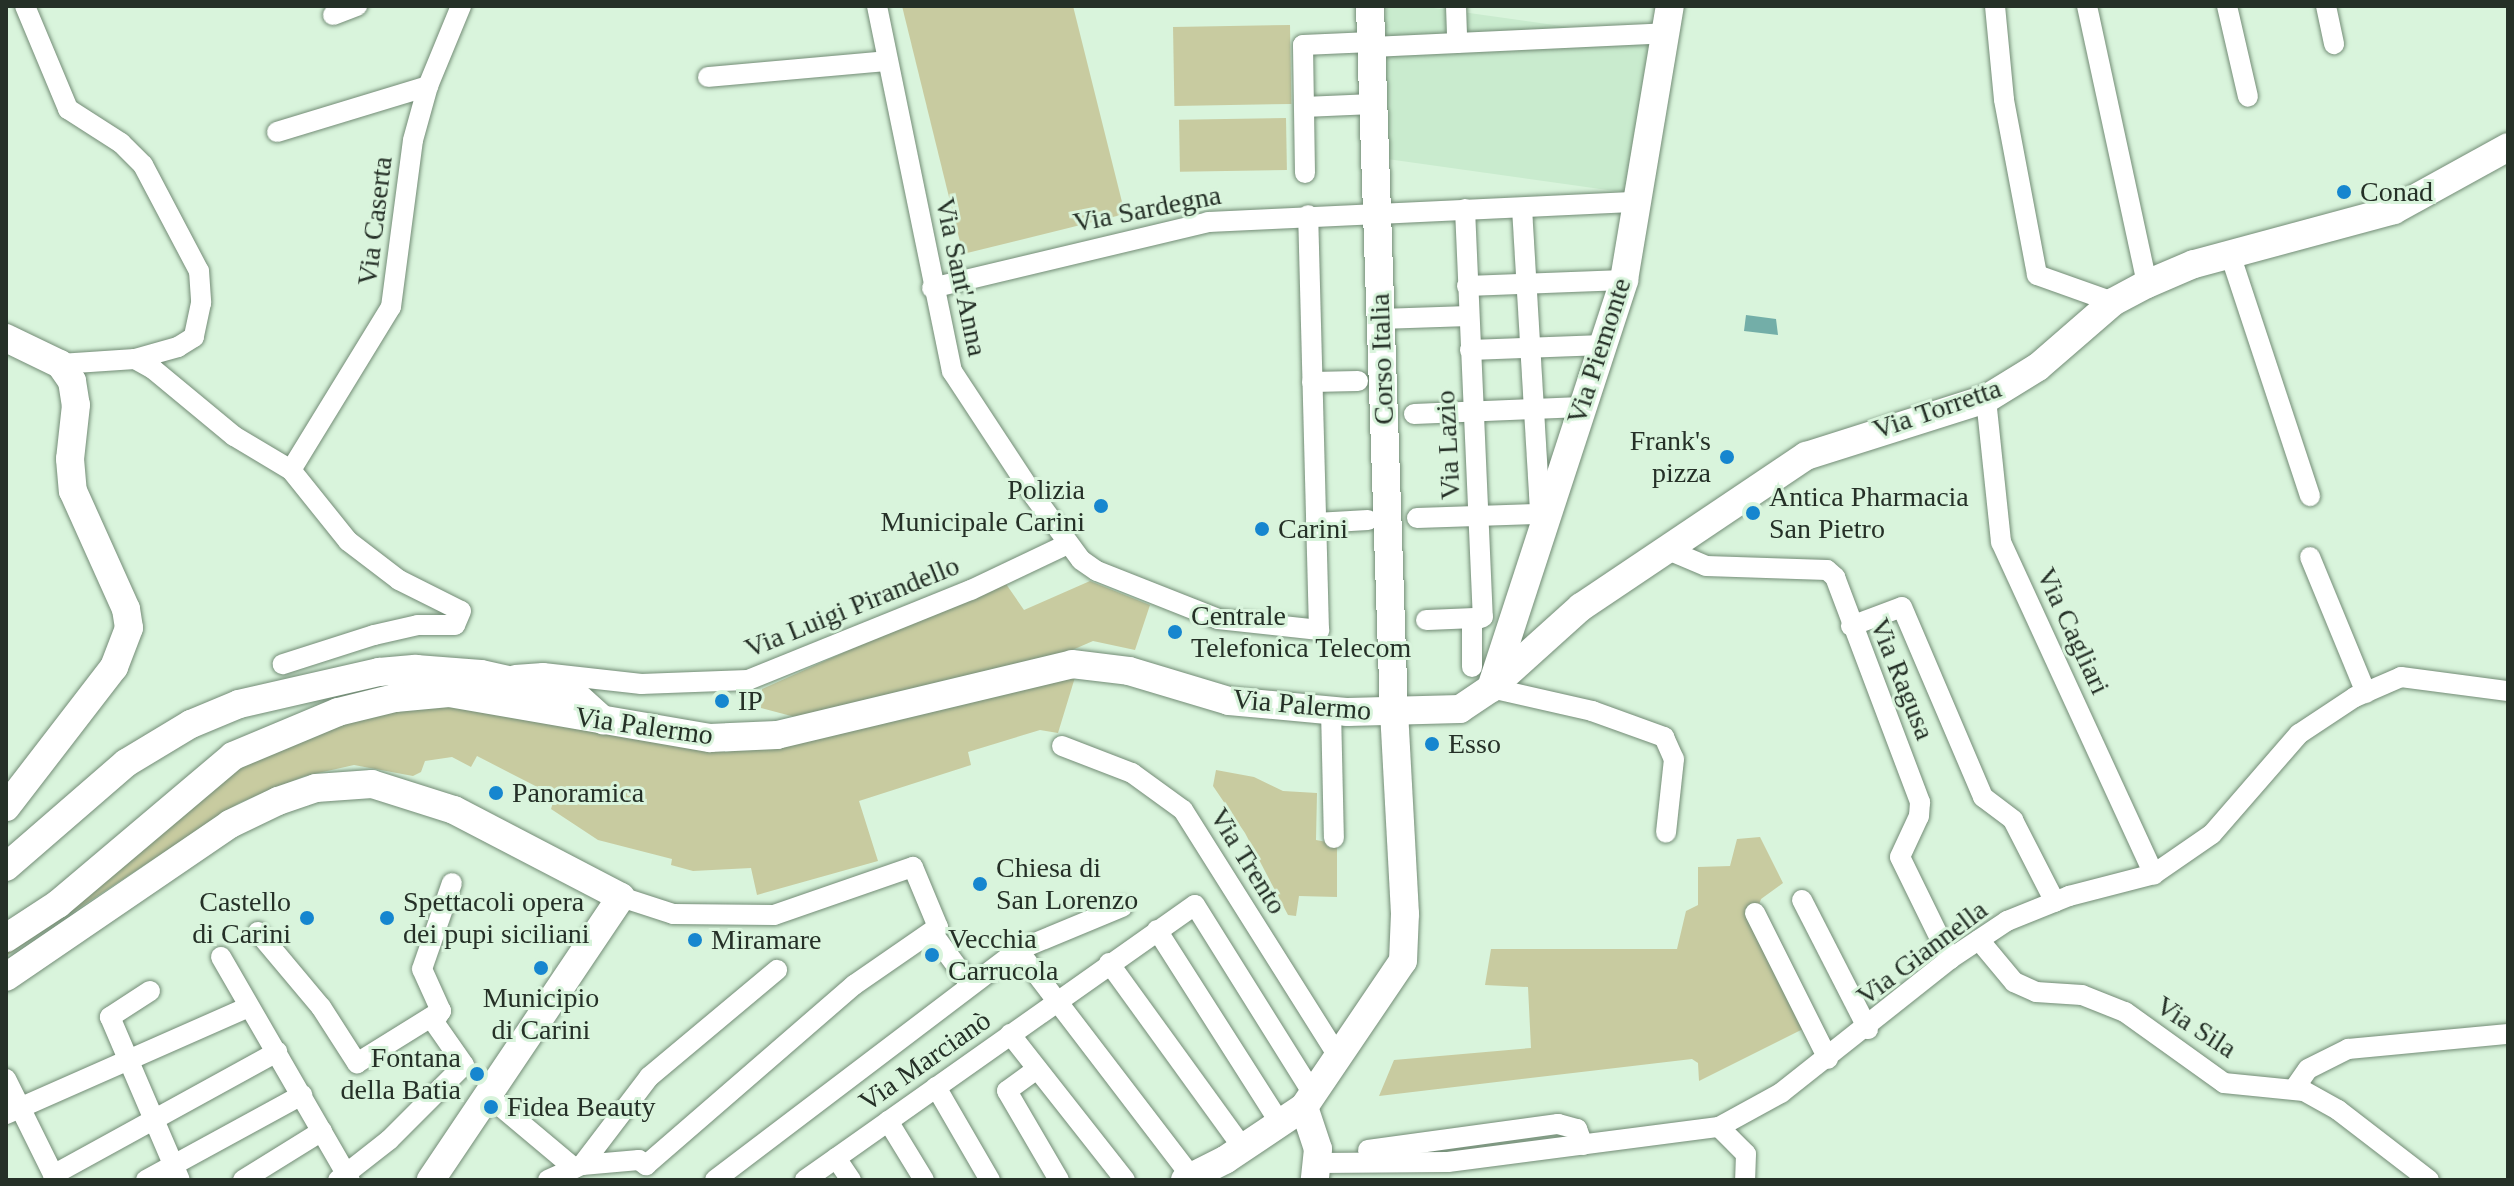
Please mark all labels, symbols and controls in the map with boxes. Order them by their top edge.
street label: Via Caserta [350,155,400,287]
place label: Conad [2360,175,2433,209]
street label: Via Sardegna [1070,178,1224,240]
marker: Conad [2335,183,2353,201]
street label: Via Sant'Anna [928,195,994,359]
street label: Via Piemonte [1560,274,1638,428]
street label: Corso Italia [1363,293,1401,425]
street label: Via Torretta [1868,371,2006,447]
street label: Via Lazio [1428,389,1468,501]
place label: Frank's pizza [1630,424,1711,490]
marker: Frank's pizza [1718,448,1736,466]
place label: Polizia Municipale Carini [880,473,1085,539]
place label: Antica Pharmacia San Pietro [1769,480,1969,546]
marker: Polizia Municipale Carini [1092,497,1110,515]
marker: Antica Pharmacia San Pietro [1744,504,1762,522]
place label: Carini [1278,512,1348,546]
marker: Carini [1253,520,1271,538]
street label: Via Luigi Pirandello [740,549,964,665]
street label: Via Cagliari [2029,562,2117,700]
place label: Centrale Telefonica Telecom [1191,599,1412,665]
street label: Via Ragusa [1862,613,1942,745]
marker: Centrale Telefonica Telecom [1166,623,1184,641]
street label: Via Palermo [1231,682,1373,728]
place label: IP [738,684,763,718]
marker: IP [713,692,731,710]
street label: Via Palermo [573,700,715,752]
place label: Esso [1448,727,1501,761]
marker: Esso [1423,735,1441,753]
place label: Panoramica [512,776,644,810]
marker: Panoramica [487,784,505,802]
street label: Via Trento [1202,801,1294,921]
place label: Chiesa di San Lorenzo [996,851,1138,917]
marker: Chiesa di San Lorenzo [971,875,989,893]
place label: Castello di Carini [192,885,291,951]
place label: Spettacoli opera dei pupi siciliani [403,885,590,951]
street label: Via Giannella [1850,893,1994,1013]
marker: Castello di Carini [298,909,316,927]
marker: Spettacoli opera dei pupi siciliani [378,909,396,927]
place label: Vecchia Carrucola [948,922,1058,988]
place label: Miramare [711,923,821,957]
marker: Miramare [686,931,704,949]
marker: Vecchia Carrucola [923,946,941,964]
marker: Municipio di Carini [532,959,550,977]
place label: Municipio di Carini [483,981,599,1047]
street label: Via Sila [2149,989,2243,1065]
street label: Via Marcianò [853,1003,997,1119]
place label: Fontana della Batia [340,1041,461,1107]
marker: Fontana della Batia [468,1065,486,1083]
place label: Fidea Beauty [507,1090,656,1124]
marker: Fidea Beauty [482,1098,500,1116]

